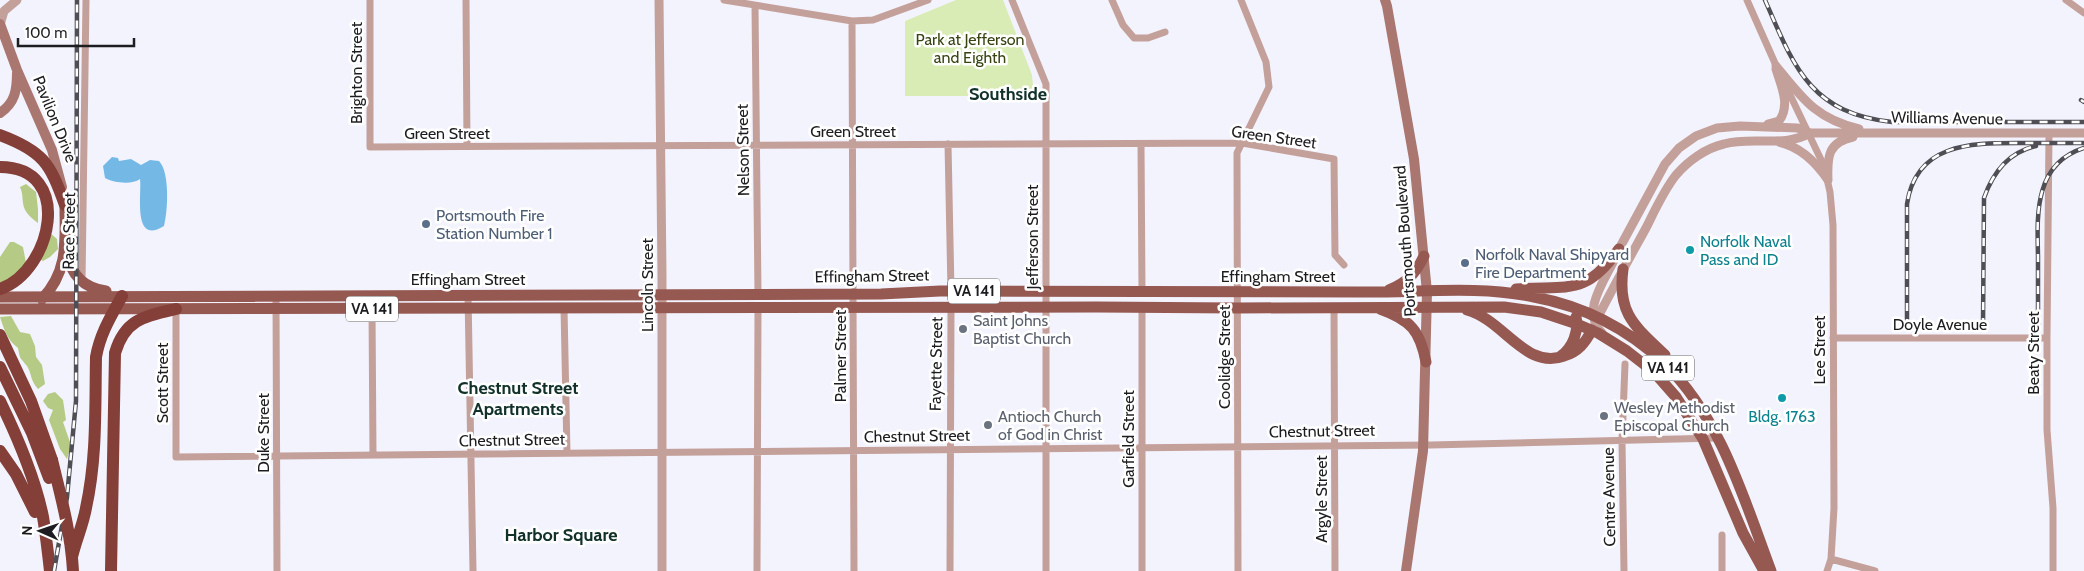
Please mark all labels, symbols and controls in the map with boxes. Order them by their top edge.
scale bar [18,15,134,47]
street label: Brighton Street [347,21,366,124]
text: 100 m [25,24,67,42]
park label: Park at Jefferson and Eighth [915,30,1025,67]
street label: Pavilion Drive [29,73,81,165]
district label: Southside [969,83,1047,105]
street label: Nelson Street [733,103,753,196]
street label: Williams Avenue [1891,108,2003,128]
street label: Green Street [810,122,896,141]
street label: Green Street [1230,122,1318,152]
street label: Green Street [404,124,490,143]
street label: Portsmouth Boulevard [1390,165,1420,317]
street label: Jefferson Street [1023,184,1042,290]
street label: Race Street [59,192,79,270]
place label: Portsmouth Fire Station Number 1 [436,206,553,243]
marker: Portsmouth Fire Station Number 1 [420,218,432,230]
place label: Norfolk Naval Pass and ID [1700,232,1791,269]
street label: Lincoln Street [638,238,657,332]
marker: Norfolk Naval Pass and ID [1684,244,1696,256]
place label: Norfolk Naval Shipyard Fire Department [1475,245,1629,282]
marker: Norfolk Naval Shipyard Fire Department [1459,257,1471,269]
street label: Effingham Street [815,265,930,286]
street label: Effingham Street [1221,267,1336,286]
street label: Effingham Street [411,270,526,289]
road number: VA 141 [948,278,1000,304]
road number: VA 141 [346,296,398,322]
street label: Coolidge Street [1215,304,1234,409]
street label: Palmer Street [831,309,850,402]
place label: Saint Johns Baptist Church [973,311,1071,348]
street label: Beaty Street [2024,311,2043,395]
street label: Lee Street [1810,315,1829,384]
street label: Doyle Avenue [1893,315,1987,334]
street label: Fayette Street [926,316,946,411]
marker: Saint Johns Baptist Church [957,323,969,335]
street label: Scott Street [153,342,172,423]
road number: VA 141 [1642,356,1694,380]
district label: Chestnut Street Apartments [458,377,578,420]
street label: Garfield Street [1119,390,1138,488]
marker: Bldg. 1763 [1776,392,1788,404]
street label: Duke Street [254,393,273,473]
place label: Wesley Methodist Episcopal Church [1614,398,1736,435]
place label: Antioch Church of God in Christ [998,407,1103,444]
place label: Bldg. 1763 [1748,407,1816,426]
marker: Wesley Methodist Episcopal Church [1598,410,1610,422]
marker: Antioch Church of God in Christ [982,419,994,431]
street label: Chestnut Street [1269,421,1376,441]
street label: Chestnut Street [864,426,971,446]
street label: Chestnut Street [459,430,566,450]
street label: Centre Avenue [1599,447,1619,547]
street label: Argyle Street [1312,455,1331,543]
north arrow [15,506,65,556]
district label: Harbor Square [504,524,618,546]
text: N [18,525,36,536]

